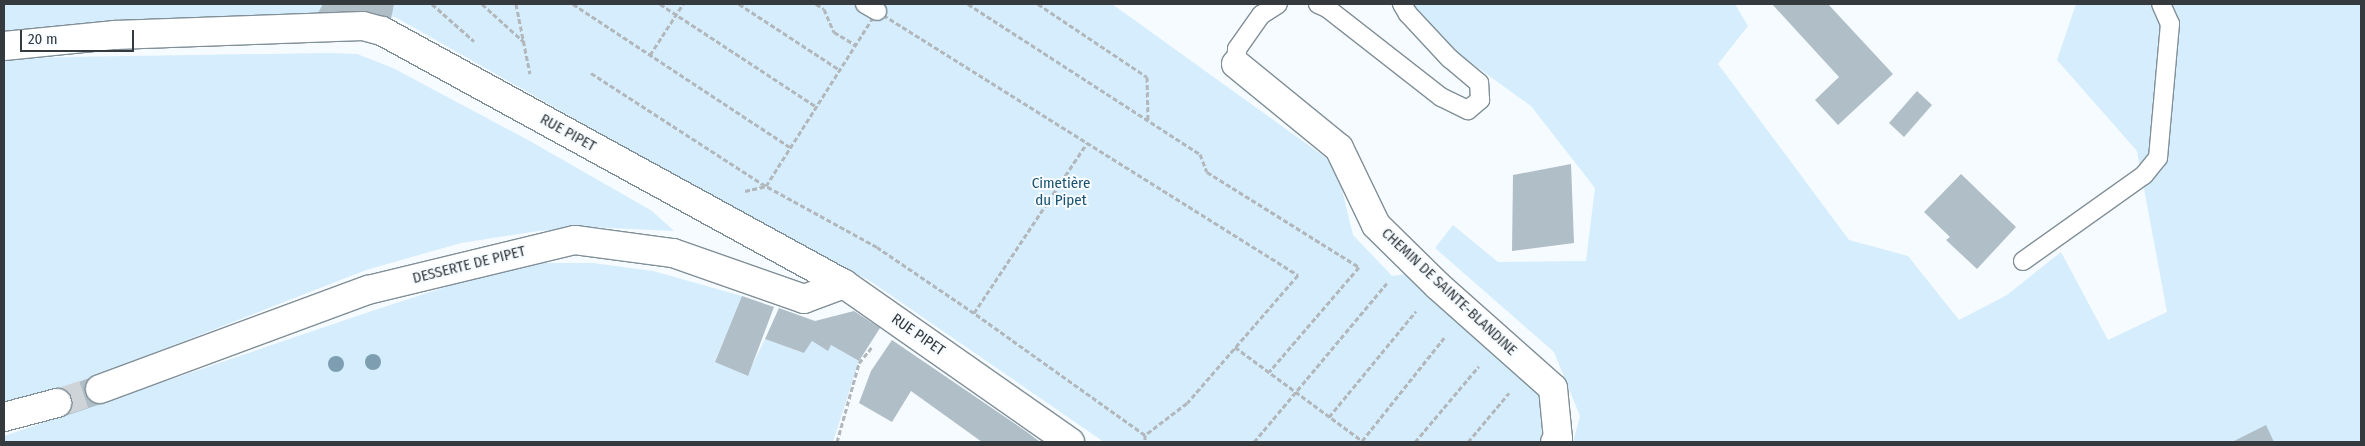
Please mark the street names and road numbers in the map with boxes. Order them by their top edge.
street label: RUE PIPET [537,110,599,156]
street label: CHEMIN DE SAINTE-BLANDINE [1378,225,1520,359]
street label: DESSERTE DE PIPET [411,242,527,288]
street label: RUE PIPET [888,310,948,360]

